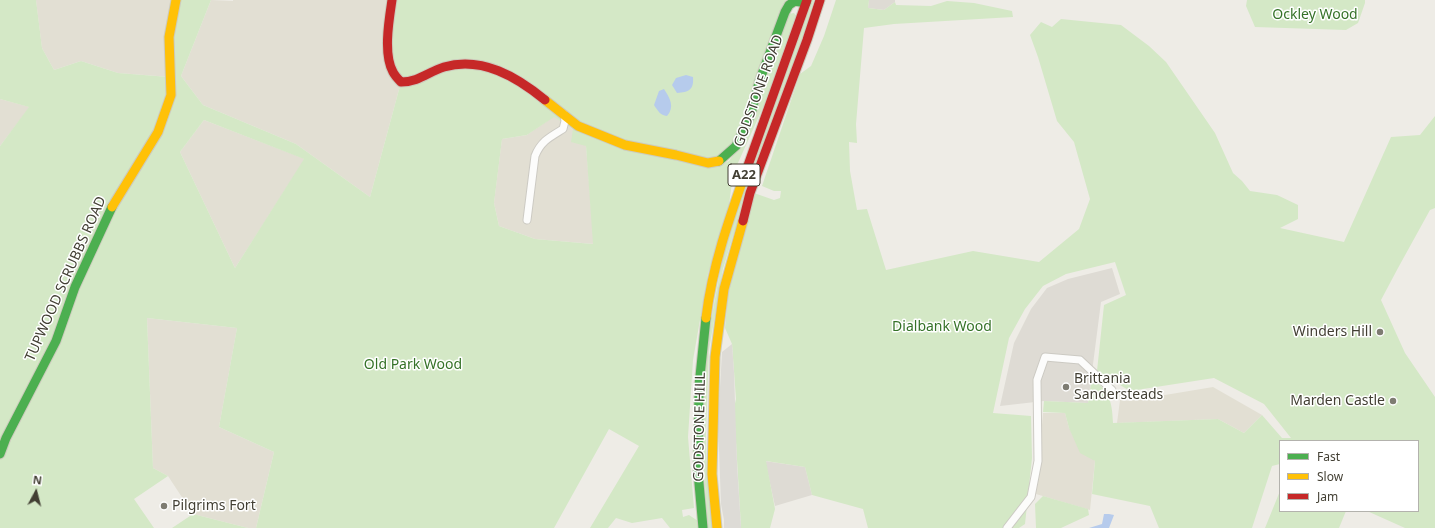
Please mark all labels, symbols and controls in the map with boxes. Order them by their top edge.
park label: Ockley Wood [1272,7,1358,23]
street label: GODSTONE ROAD [731,33,787,149]
road number: A22 [728,164,760,186]
street label: TUPWOOD SCRUBBS ROAD [22,194,110,364]
park label: Dialbank Wood [892,319,992,335]
place label: Winders Hill [1293,324,1372,340]
marker: Winders Hill [1375,327,1385,337]
park label: Old Park Wood [364,357,462,373]
place label: Brittania Sandersteads [1074,371,1163,404]
street label: GODSTONE HILL [691,372,709,482]
marker: Brittania Sandersteads [1061,382,1071,392]
place label: Marden Castle [1290,393,1385,409]
marker: Marden Castle [1388,396,1398,406]
legend [1279,440,1419,512]
text: Fast [1317,448,1340,465]
text: Slow [1317,468,1343,485]
north arrow [16,472,56,512]
text: N [32,472,43,488]
text: Jam [1317,488,1338,505]
place label: Pilgrims Fort [172,498,256,514]
marker: Pilgrims Fort [159,501,169,511]

